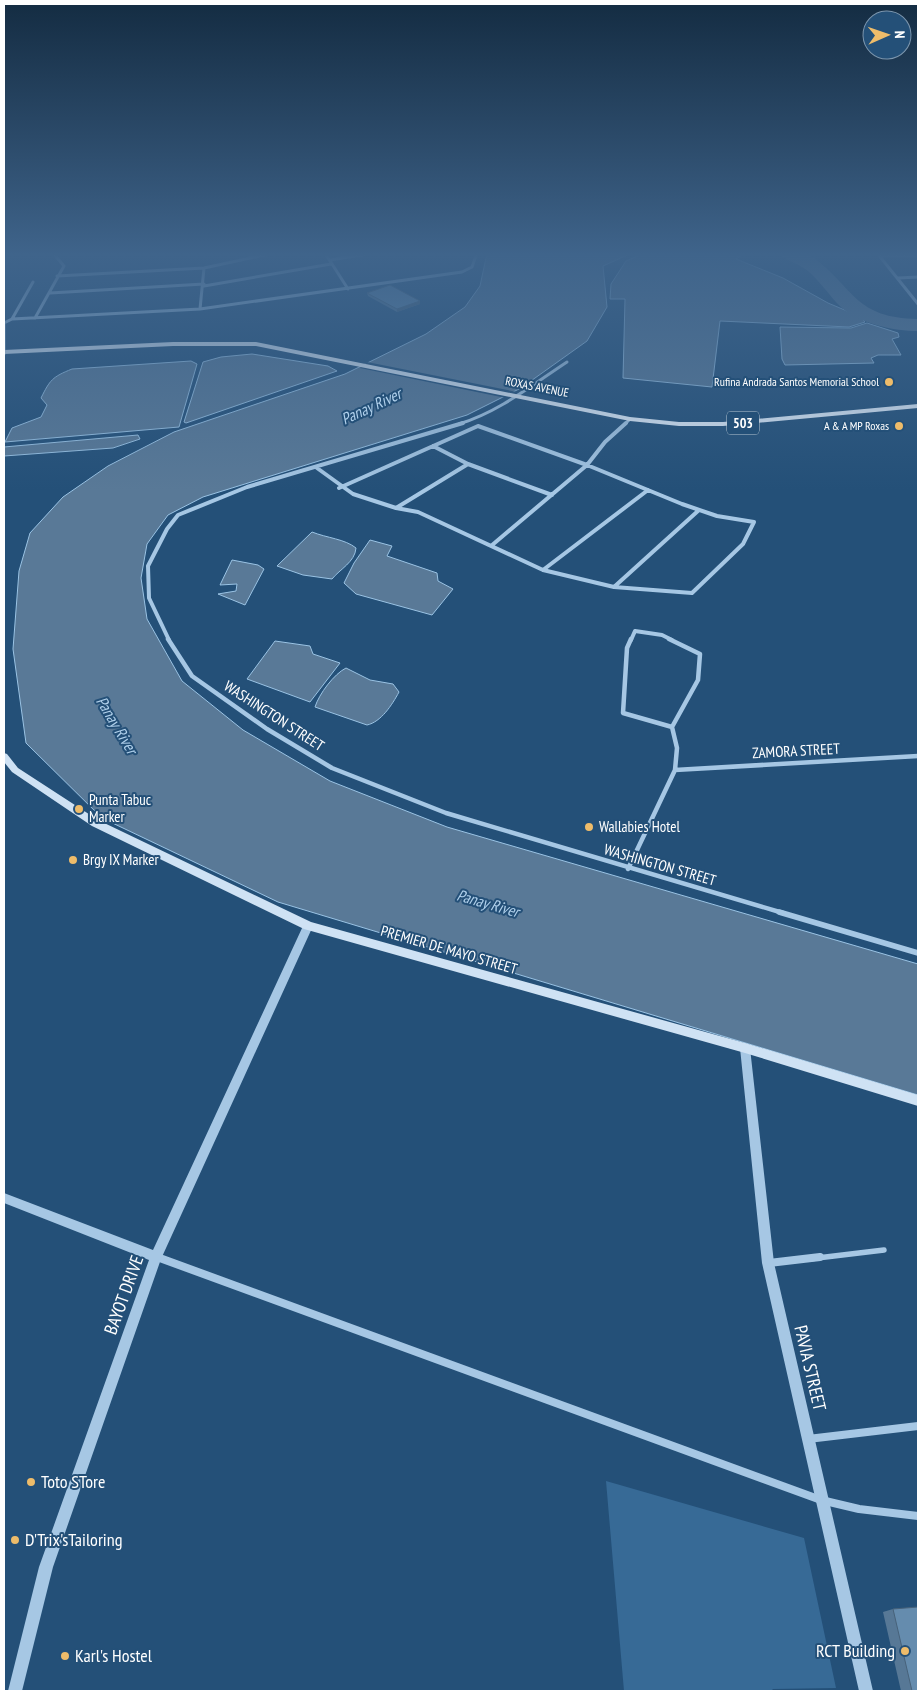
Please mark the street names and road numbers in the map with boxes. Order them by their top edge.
street label: ROXAS AVENUE [504,373,570,400]
road number: 503 [727,412,759,434]
street label: WASHINGTON STREET [221,676,328,755]
street label: ZAMORA STREET [752,739,841,762]
street label: WASHINGTON STREET [602,839,719,890]
street label: PREMIER DE MAYO STREET [379,921,520,978]
street label: BAYOT DRIVE [99,1252,148,1337]
street label: PAVIA STREET [789,1323,831,1413]

